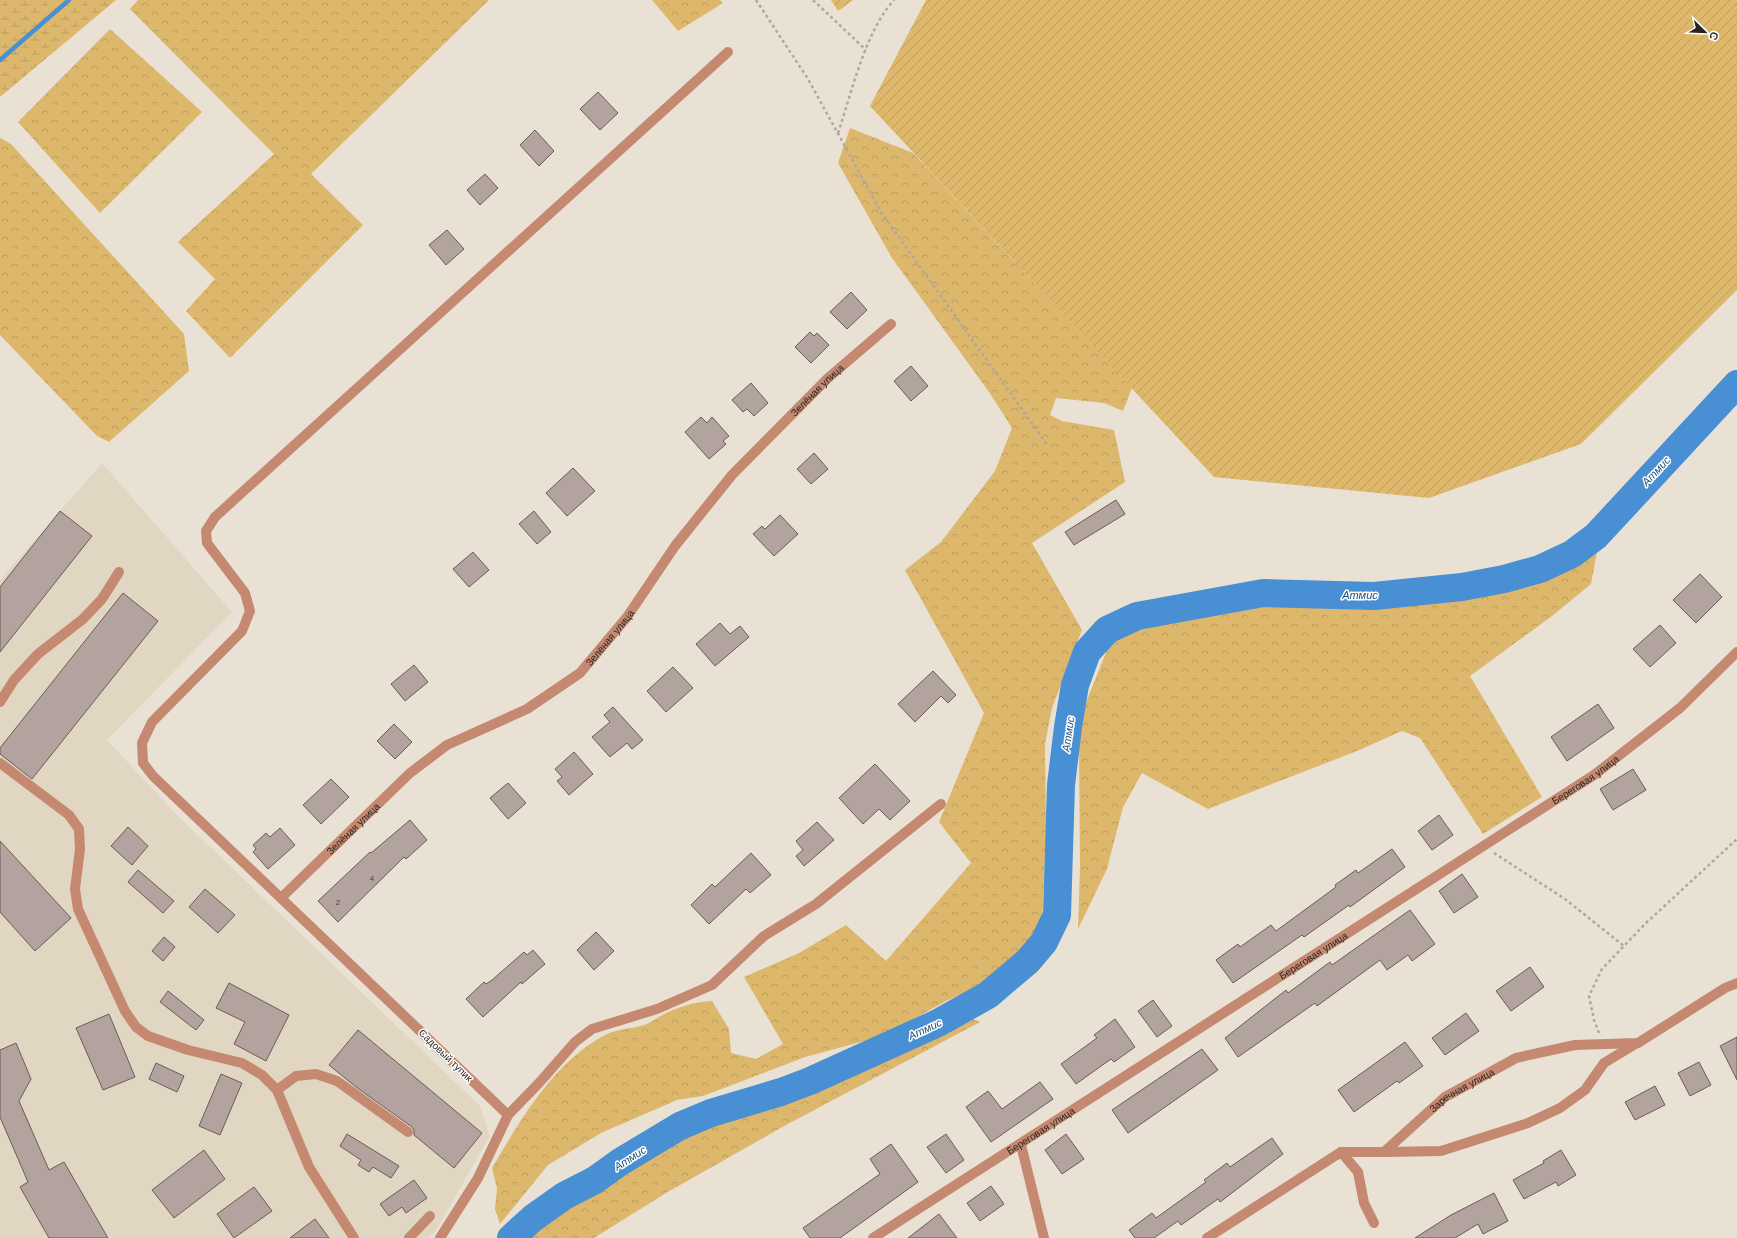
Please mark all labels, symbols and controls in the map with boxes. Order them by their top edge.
north arrow [1685,12,1725,52]
text: С [1707,30,1721,42]
street label: Зелёная улица [789,362,846,418]
water label: Атмис [1639,454,1673,489]
water label: Атмис [1341,589,1378,601]
street label: Зелёная улица [584,607,637,668]
water label: Атмис [1059,715,1076,753]
street label: Береговая улица [1550,753,1621,807]
street label: Зелёная улица [324,800,382,857]
house number: 4 [370,874,375,883]
house number: 2 [336,898,341,907]
street label: Береговая улица [1277,930,1350,982]
water label: Атмис [905,1016,944,1042]
street label: Садовый тупик [417,1027,475,1084]
street label: Заречная улица [1427,1066,1496,1115]
street label: Береговая улица [1005,1105,1077,1157]
water label: Атмис [611,1143,649,1173]

